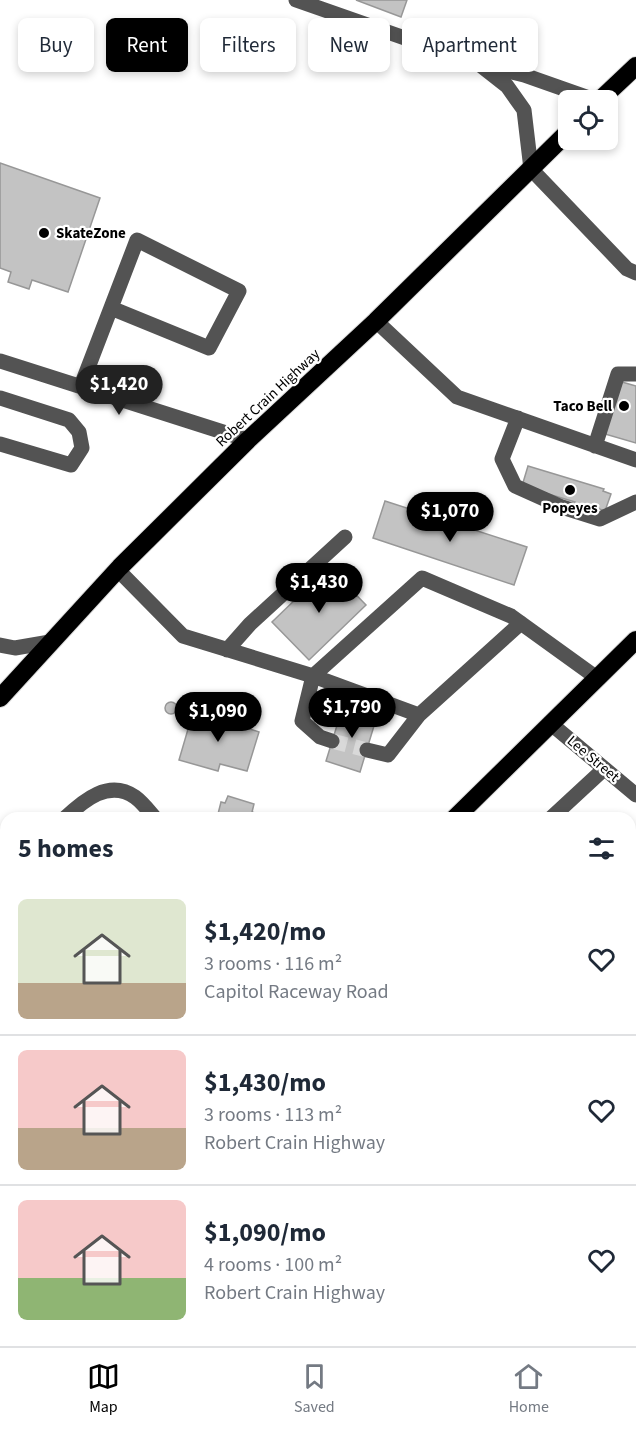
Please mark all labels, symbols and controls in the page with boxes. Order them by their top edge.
chip: Buy [18,18,94,72]
chip: Rent [106,18,188,72]
chip: Filters [200,18,296,72]
chip: New [308,18,390,72]
chip: Apartment [402,18,538,72]
map controls [558,90,618,150]
button: locate [558,90,618,150]
place label: SkateZone [56,223,126,244]
marker: SkateZone [37,226,51,240]
street label: Robert Crain Highway [211,344,325,452]
pin: $1,420 [70,365,168,416]
text: $1,420 [90,370,148,398]
place label: Taco Bell [553,396,613,417]
marker: Taco Bell [617,399,631,413]
marker: Popeyes [563,483,577,497]
pin: $1,070 [401,492,499,543]
text: $1,070 [421,497,479,525]
place label: Popeyes [542,498,598,519]
pin: $1,430 [270,563,368,614]
text: $1,430 [290,568,348,596]
pin: $1,790 [303,688,401,739]
pin: $1,090 [169,692,267,743]
text: $1,790 [323,693,381,721]
text: $1,090 [189,697,247,725]
street label: Lee Street [562,731,624,787]
text: 5 homes [18,830,113,867]
icon: filters [585,832,618,865]
text: $1,420/mo [204,913,326,950]
icon: home [66,923,138,995]
icon: heart [585,943,618,976]
text: 3 rooms · 116 m² [204,950,342,978]
text: Capitol Raceway Road [204,978,389,1006]
text: $1,430/mo [204,1064,326,1101]
icon: home [66,1074,138,1146]
icon: heart [585,1094,618,1127]
text: 3 rooms · 113 m² [204,1101,342,1129]
text: Robert Crain Highway [204,1129,385,1157]
text: $1,090/mo [204,1214,326,1251]
icon: home [66,1224,138,1296]
icon: heart [585,1244,618,1277]
text: 4 rooms · 100 m² [204,1251,342,1279]
text: Robert Crain Highway [204,1279,385,1307]
tab: Map [87,1360,120,1418]
tab: Saved [294,1360,335,1418]
tab: Home [509,1360,549,1418]

